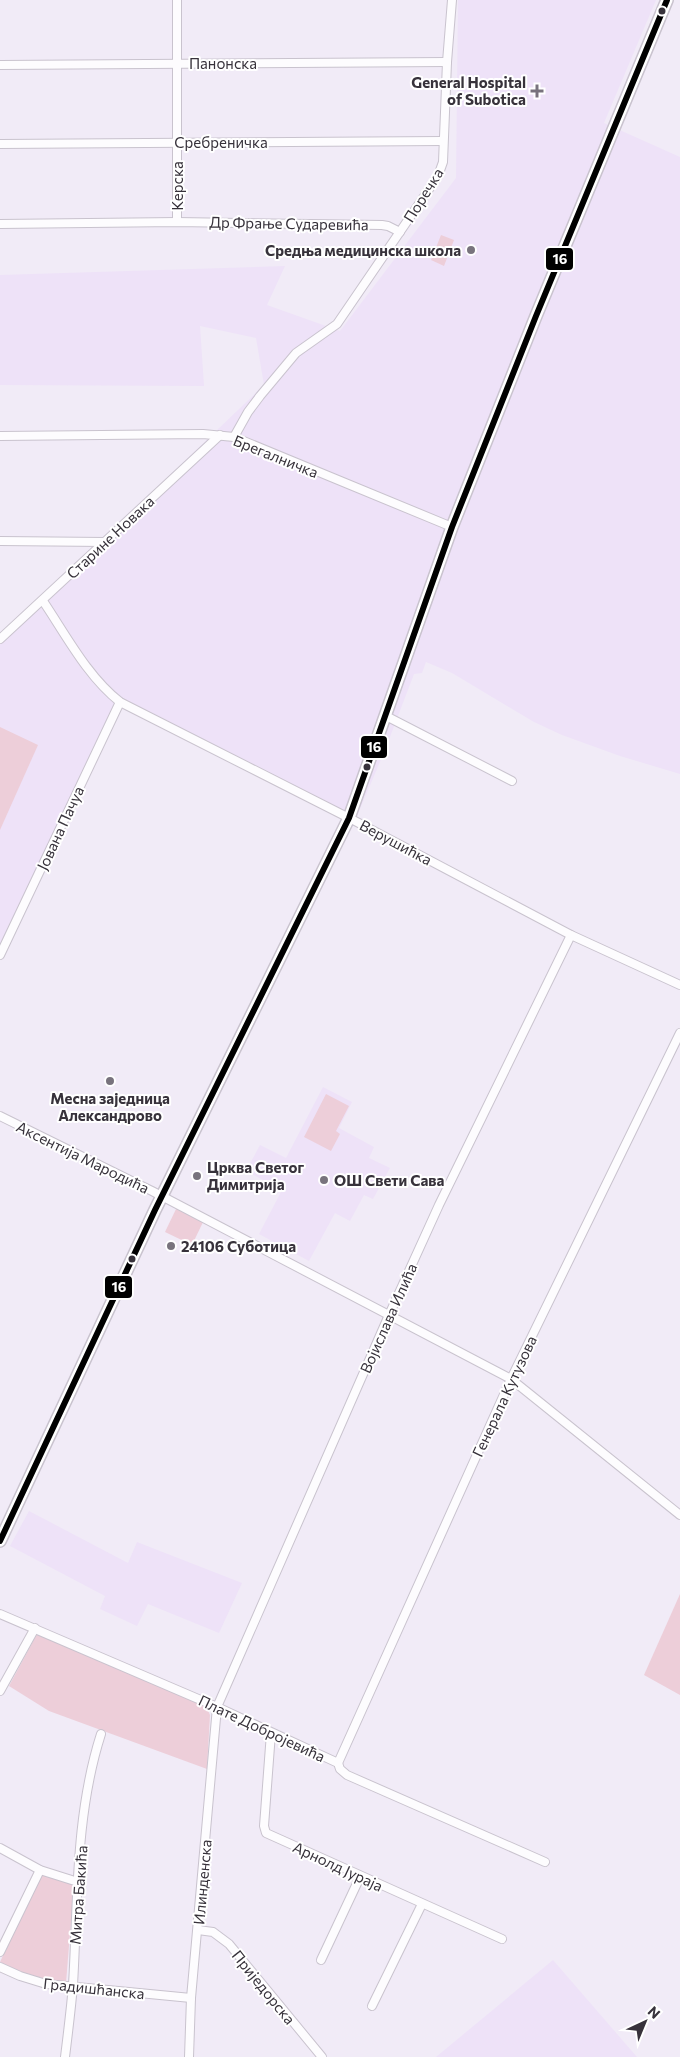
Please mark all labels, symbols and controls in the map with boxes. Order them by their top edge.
unlabelled marker [657,6,667,16]
street label: Панонска [189,54,257,72]
place label: General Hospital of Subotica [411,73,526,108]
marker: General Hospital of Subotica [530,84,544,98]
street label: Сребреничка [174,133,268,151]
street label: Керска [168,161,186,211]
street label: Поречка [399,165,447,225]
street label: Др Фрање Сударевића [209,213,369,233]
place label: Средња медицинска школа [265,241,461,259]
marker: Средња медицинска школа [465,244,477,256]
line badge: 16 [545,247,574,271]
text: 16 [553,250,568,267]
street label: Брегалничка [231,431,321,481]
street label: Старине Новака [62,492,158,582]
line badge: 16 [360,735,388,759]
text: 16 [367,738,382,755]
unlabelled marker [362,762,372,772]
street label: Јована Пачуа [33,783,87,873]
street label: Верушићка [357,815,435,869]
marker: Месна заједница Александрово [104,1075,116,1087]
place label: Месна заједница Александрово [50,1089,170,1124]
street label: Аксентија Мародића [14,1117,152,1197]
place label: Црква Светог Димитрија [207,1158,304,1193]
marker: Црква Светог Димитрија [191,1170,203,1182]
place label: ОШ Свети Сава [334,1171,444,1189]
marker: ОШ Свети Сава [318,1174,330,1186]
place label: 24106 Суботица [181,1237,296,1255]
marker: 24106 Суботица [165,1240,177,1252]
unlabelled marker [127,1254,137,1264]
street label: Војислава Илића [356,1260,420,1376]
line badge: 16 [104,1275,133,1299]
text: 16 [112,1278,127,1295]
street label: Генерала Кутузова [468,1333,540,1459]
street label: Плате Добројевића [196,1691,328,1765]
street label: Арнолд Јураја [290,1837,386,1895]
street label: Илинденска [189,1839,215,1925]
street label: Митра Бакића [66,1845,90,1945]
street label: Приједорска [229,1946,299,2028]
street label: Градишћанска [42,1974,146,2002]
north arrow [620,1997,670,2047]
text: N [645,2003,664,2022]

